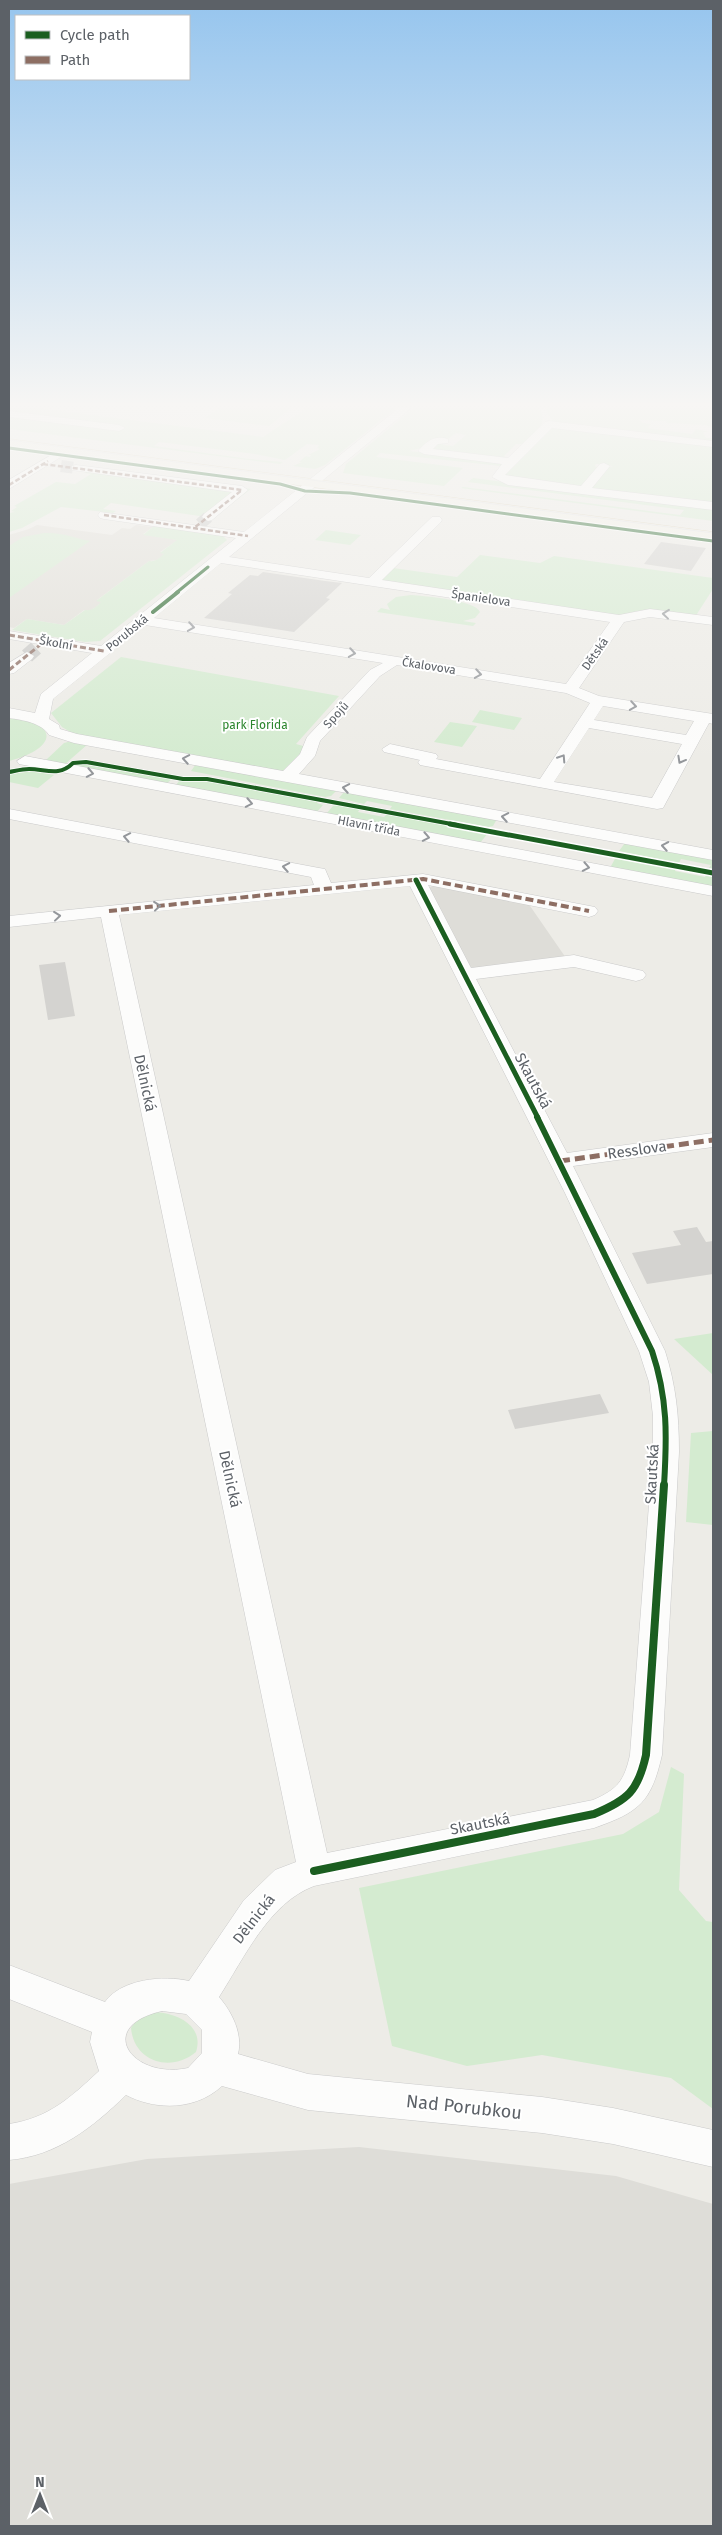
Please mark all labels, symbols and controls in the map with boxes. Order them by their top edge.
legend [15,15,190,80]
text: Cycle path [60,26,130,44]
text: Path [60,51,90,69]
street label: Španielova [450,586,512,609]
one-way arrow [661,609,669,620]
street label: Porubská [103,612,151,654]
one-way arrow [188,621,196,632]
street label: Školní [38,632,74,653]
street label: Dětská [579,635,611,673]
one-way arrow [348,647,356,658]
street label: Čkalovova [401,654,457,677]
one-way arrow [474,668,483,678]
street label: Spojů [320,699,352,731]
one-way arrow [629,701,638,711]
park label: park Florida [222,718,288,732]
one-way arrow [181,754,190,764]
one-way arrow [556,754,565,764]
one-way arrow [677,755,687,764]
one-way arrow [85,767,94,778]
one-way arrow [341,784,350,794]
one-way arrow [245,797,254,808]
street label: Hlavní třída [336,813,402,839]
one-way arrow [501,813,510,823]
one-way arrow [422,831,431,841]
one-way arrow [122,833,131,843]
one-way arrow [661,842,670,852]
one-way arrow [582,861,590,871]
one-way arrow [282,863,291,873]
one-way arrow [154,901,162,912]
one-way arrow [54,911,62,922]
street label: Skautská [511,1050,555,1112]
street label: Dělnická [130,1053,160,1113]
street label: Resslova [606,1137,668,1163]
street label: Skautská [641,1443,663,1505]
street label: Dělnická [215,1449,245,1509]
street label: Skautská [449,1809,511,1839]
street label: Dělnická [229,1891,279,1947]
street label: Nad Porubkou [405,2090,523,2124]
north arrow [15,2470,65,2520]
text: N [35,2474,45,2491]

